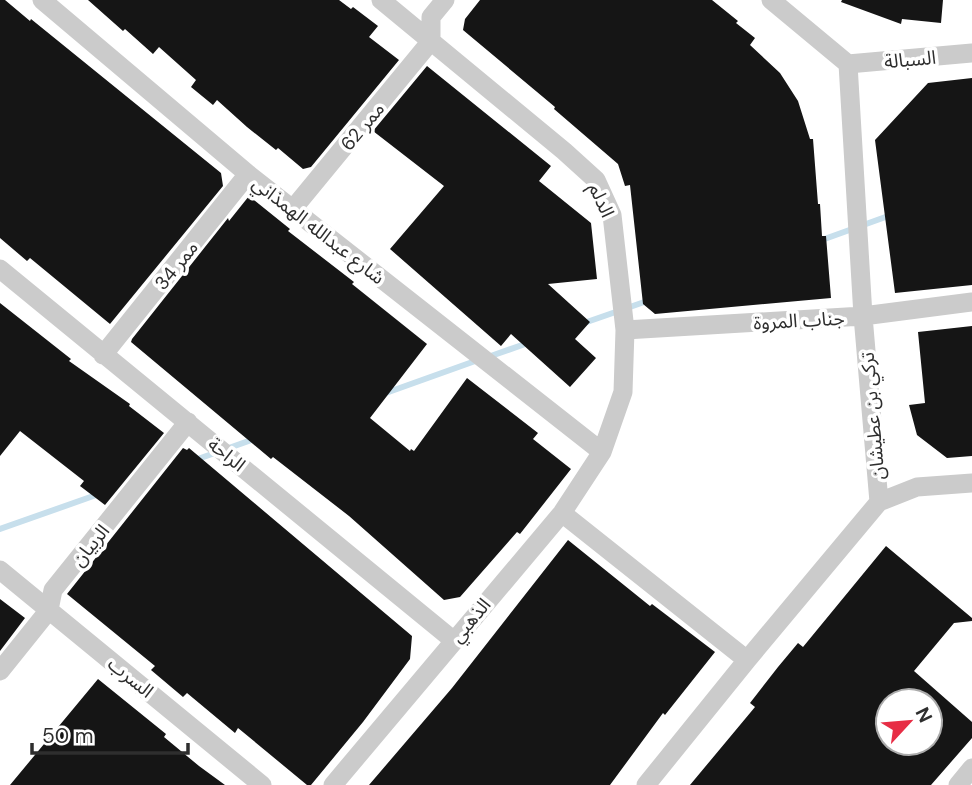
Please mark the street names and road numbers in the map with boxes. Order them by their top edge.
street label: السبالة [883,45,937,74]
street label: ممر 62 [335,97,390,156]
street label: شارع عبدالله الهمذاني [246,171,390,292]
street label: الدلم [581,179,620,222]
street label: ممر 34 [149,236,204,295]
street label: جناب المروة [753,306,845,335]
street label: تركي بن عطيشان [854,351,893,481]
street label: الراحة [203,432,251,477]
street label: الربيان [66,519,115,572]
street label: الذهبي [444,593,498,649]
street label: السرب [103,651,159,703]

